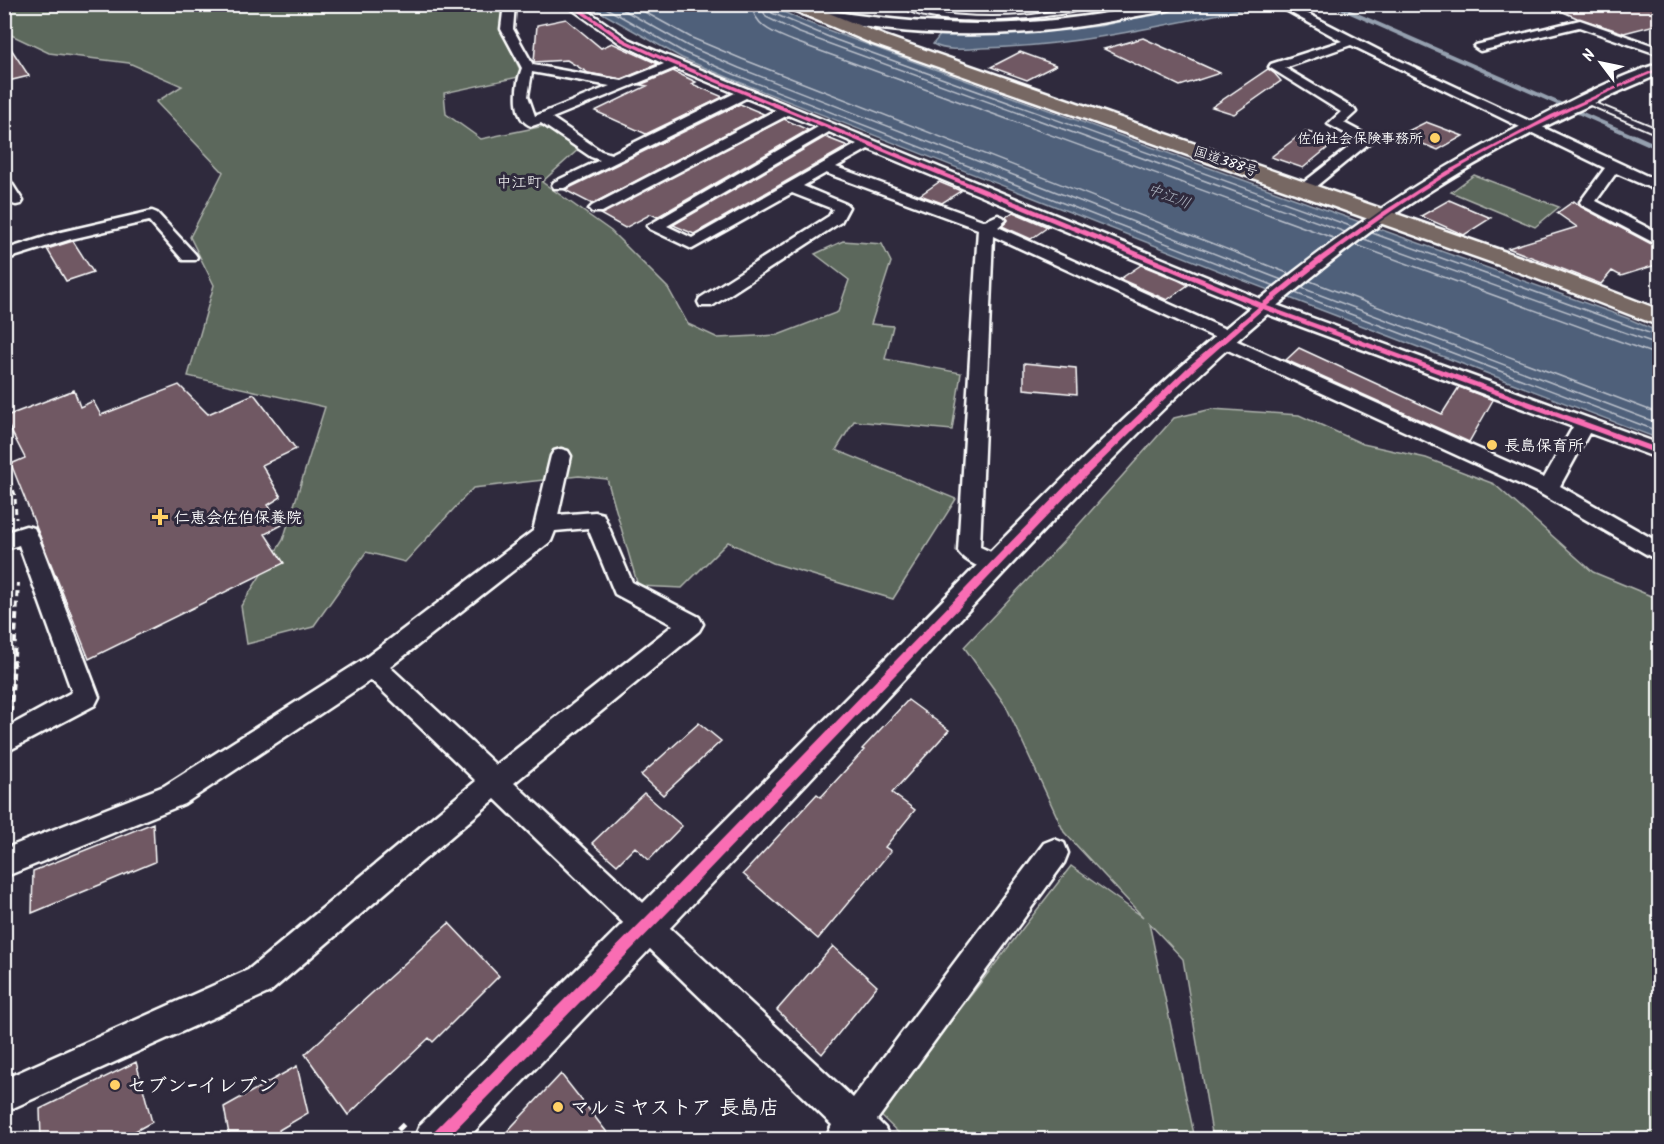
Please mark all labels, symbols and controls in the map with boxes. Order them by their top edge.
north arrow [1571,33,1631,93]
text: N [1576,45,1603,67]
place label: 佐伯社会保険事務所 [1297,128,1423,150]
marker: 佐伯社会保険事務所 [1428,131,1442,145]
street label: 国道388号 [1190,141,1261,183]
district label: 中江町 [496,171,542,195]
water label: 中江川 [1143,178,1194,216]
place label: 長島保育所 [1504,434,1584,459]
marker: 長島保育所 [1485,438,1499,452]
place label: 仁恵会佐伯保養院 [174,506,302,531]
marker: 仁恵会佐伯保養院 [151,508,169,526]
place label: セブン-イレブン [127,1071,278,1103]
marker: セブン-イレブン [108,1078,122,1092]
place label: マルミヤストア 長島店 [570,1093,779,1125]
marker: マルミヤストア 長島店 [551,1100,565,1114]

